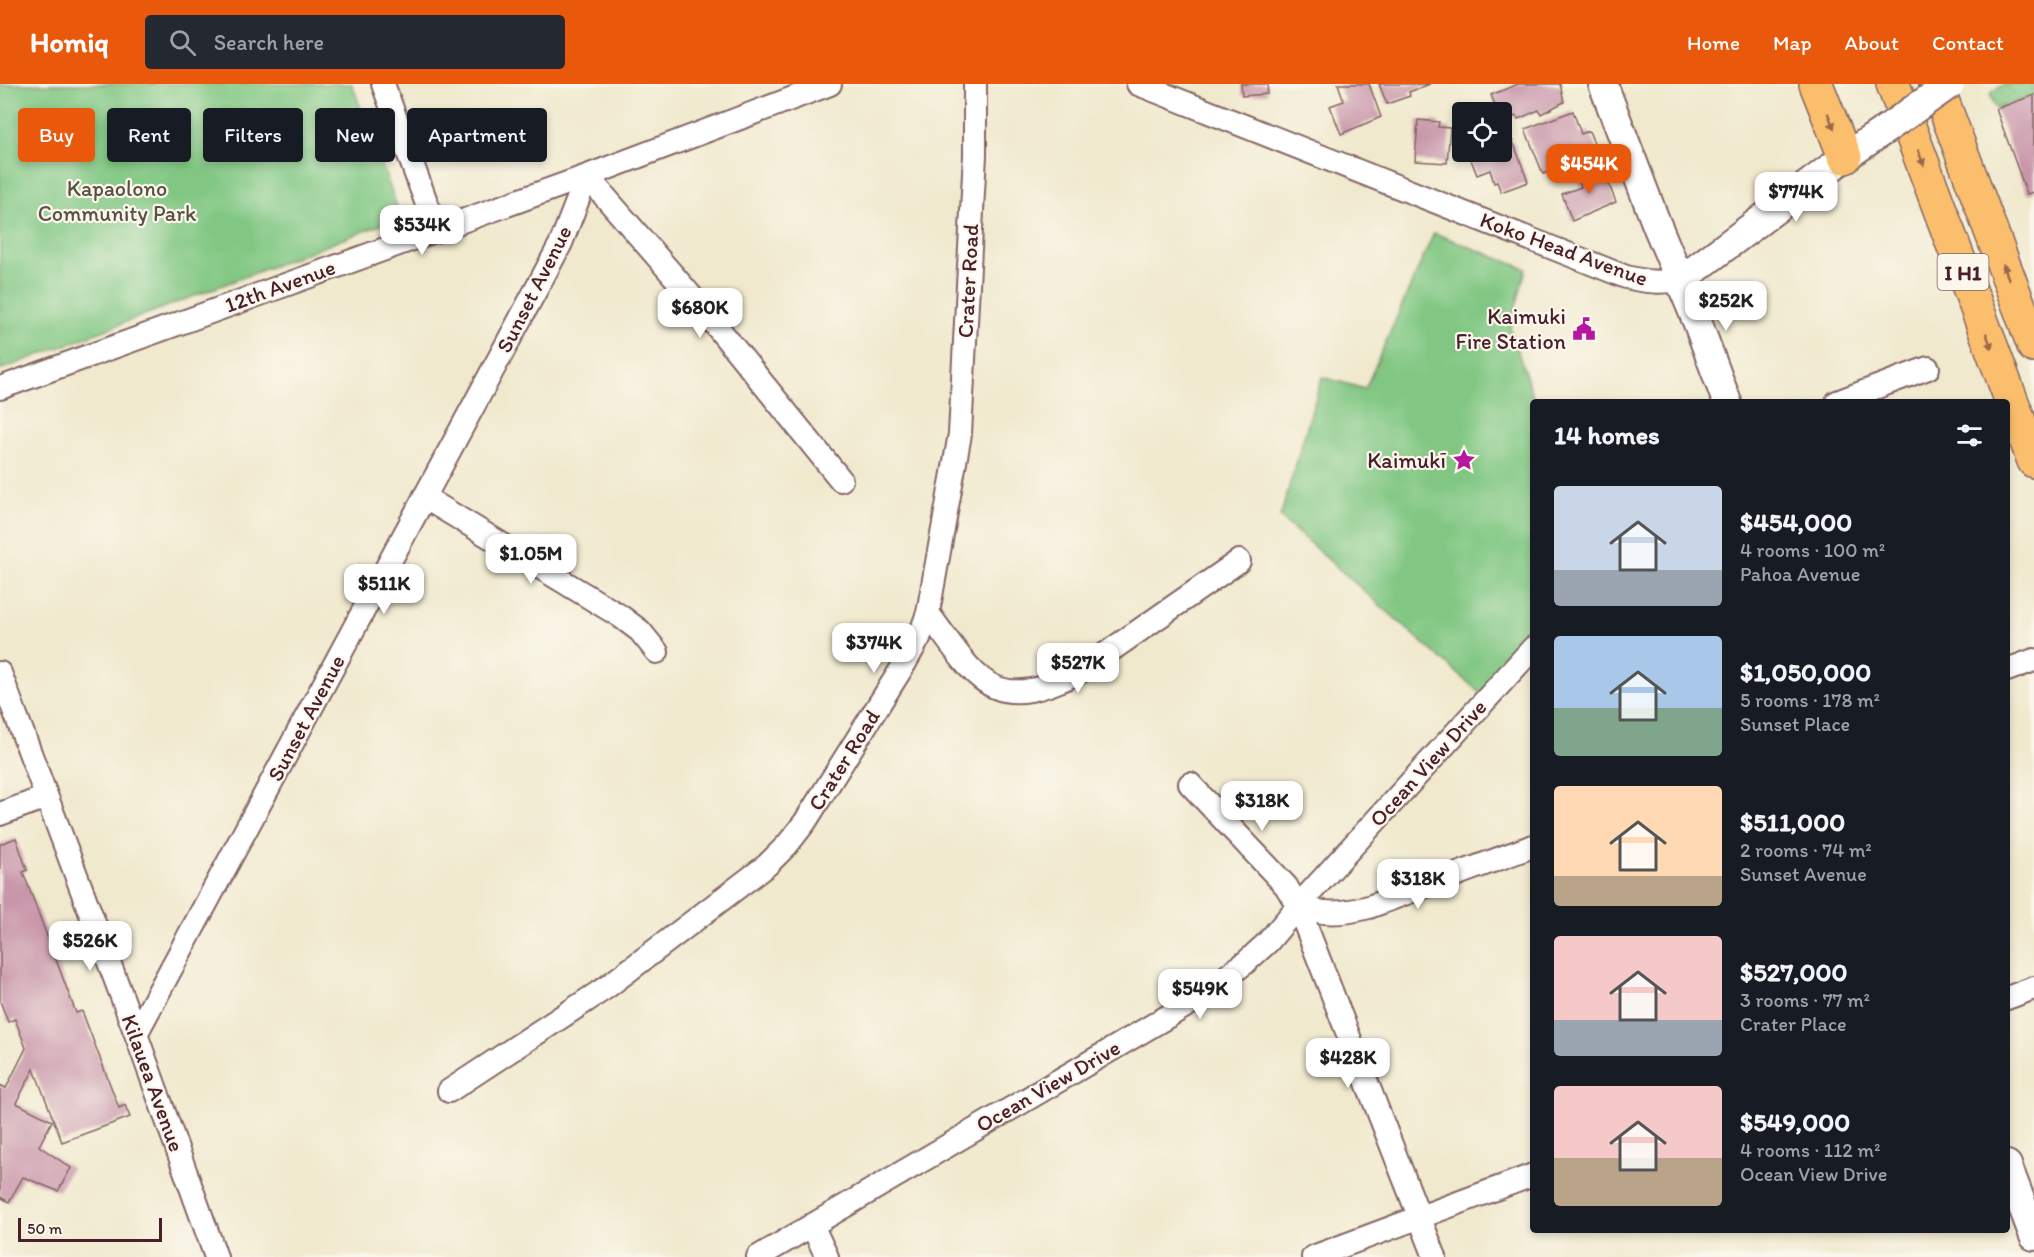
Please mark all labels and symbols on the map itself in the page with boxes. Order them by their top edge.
one-way arrow [1826,112,1836,130]
pin: $454K [1547,144,1631,195]
one-way arrow [1916,150,1926,168]
pin: $774K [1754,172,1838,223]
park label: Kapaolono Community Park [38,175,197,227]
pin: $534K [380,205,464,256]
street label: Koko Head Avenue [1476,206,1652,292]
street label: Sunset Avenue [490,221,578,357]
street label: Crater Road [952,223,984,339]
street label: 12th Avenue [221,253,339,319]
road number: I H1 [1938,254,1988,290]
one-way arrow [2001,262,2011,280]
pin: $252K [1684,281,1768,332]
pin: $680K [658,288,742,339]
place label: Kaimuki Fire Station [1455,303,1567,355]
public building icon: Kaimuki Fire Station [1571,316,1597,342]
one-way arrow [1985,332,1994,350]
place label: Kaimukī [1367,447,1446,474]
place icon: Kaimukī [1451,447,1477,473]
pin: $1.05M [482,534,580,585]
pin: $511K [342,564,426,615]
pin: $374K [832,623,916,674]
pin: $527K [1036,643,1120,694]
street label: Sunset Avenue [261,650,351,786]
street label: Ocean View Drive [1364,694,1492,832]
street label: Crater Road [802,704,886,816]
pin: $318K [1220,781,1304,832]
pin: $318K [1376,859,1460,910]
pin: $526K [48,921,132,972]
pin: $549K [1158,969,1242,1020]
street label: Kilauea Avenue [116,1011,190,1155]
street label: Ocean View Drive [971,1034,1125,1138]
pin: $428K [1306,1038,1390,1089]
scale bar [18,1215,162,1242]

